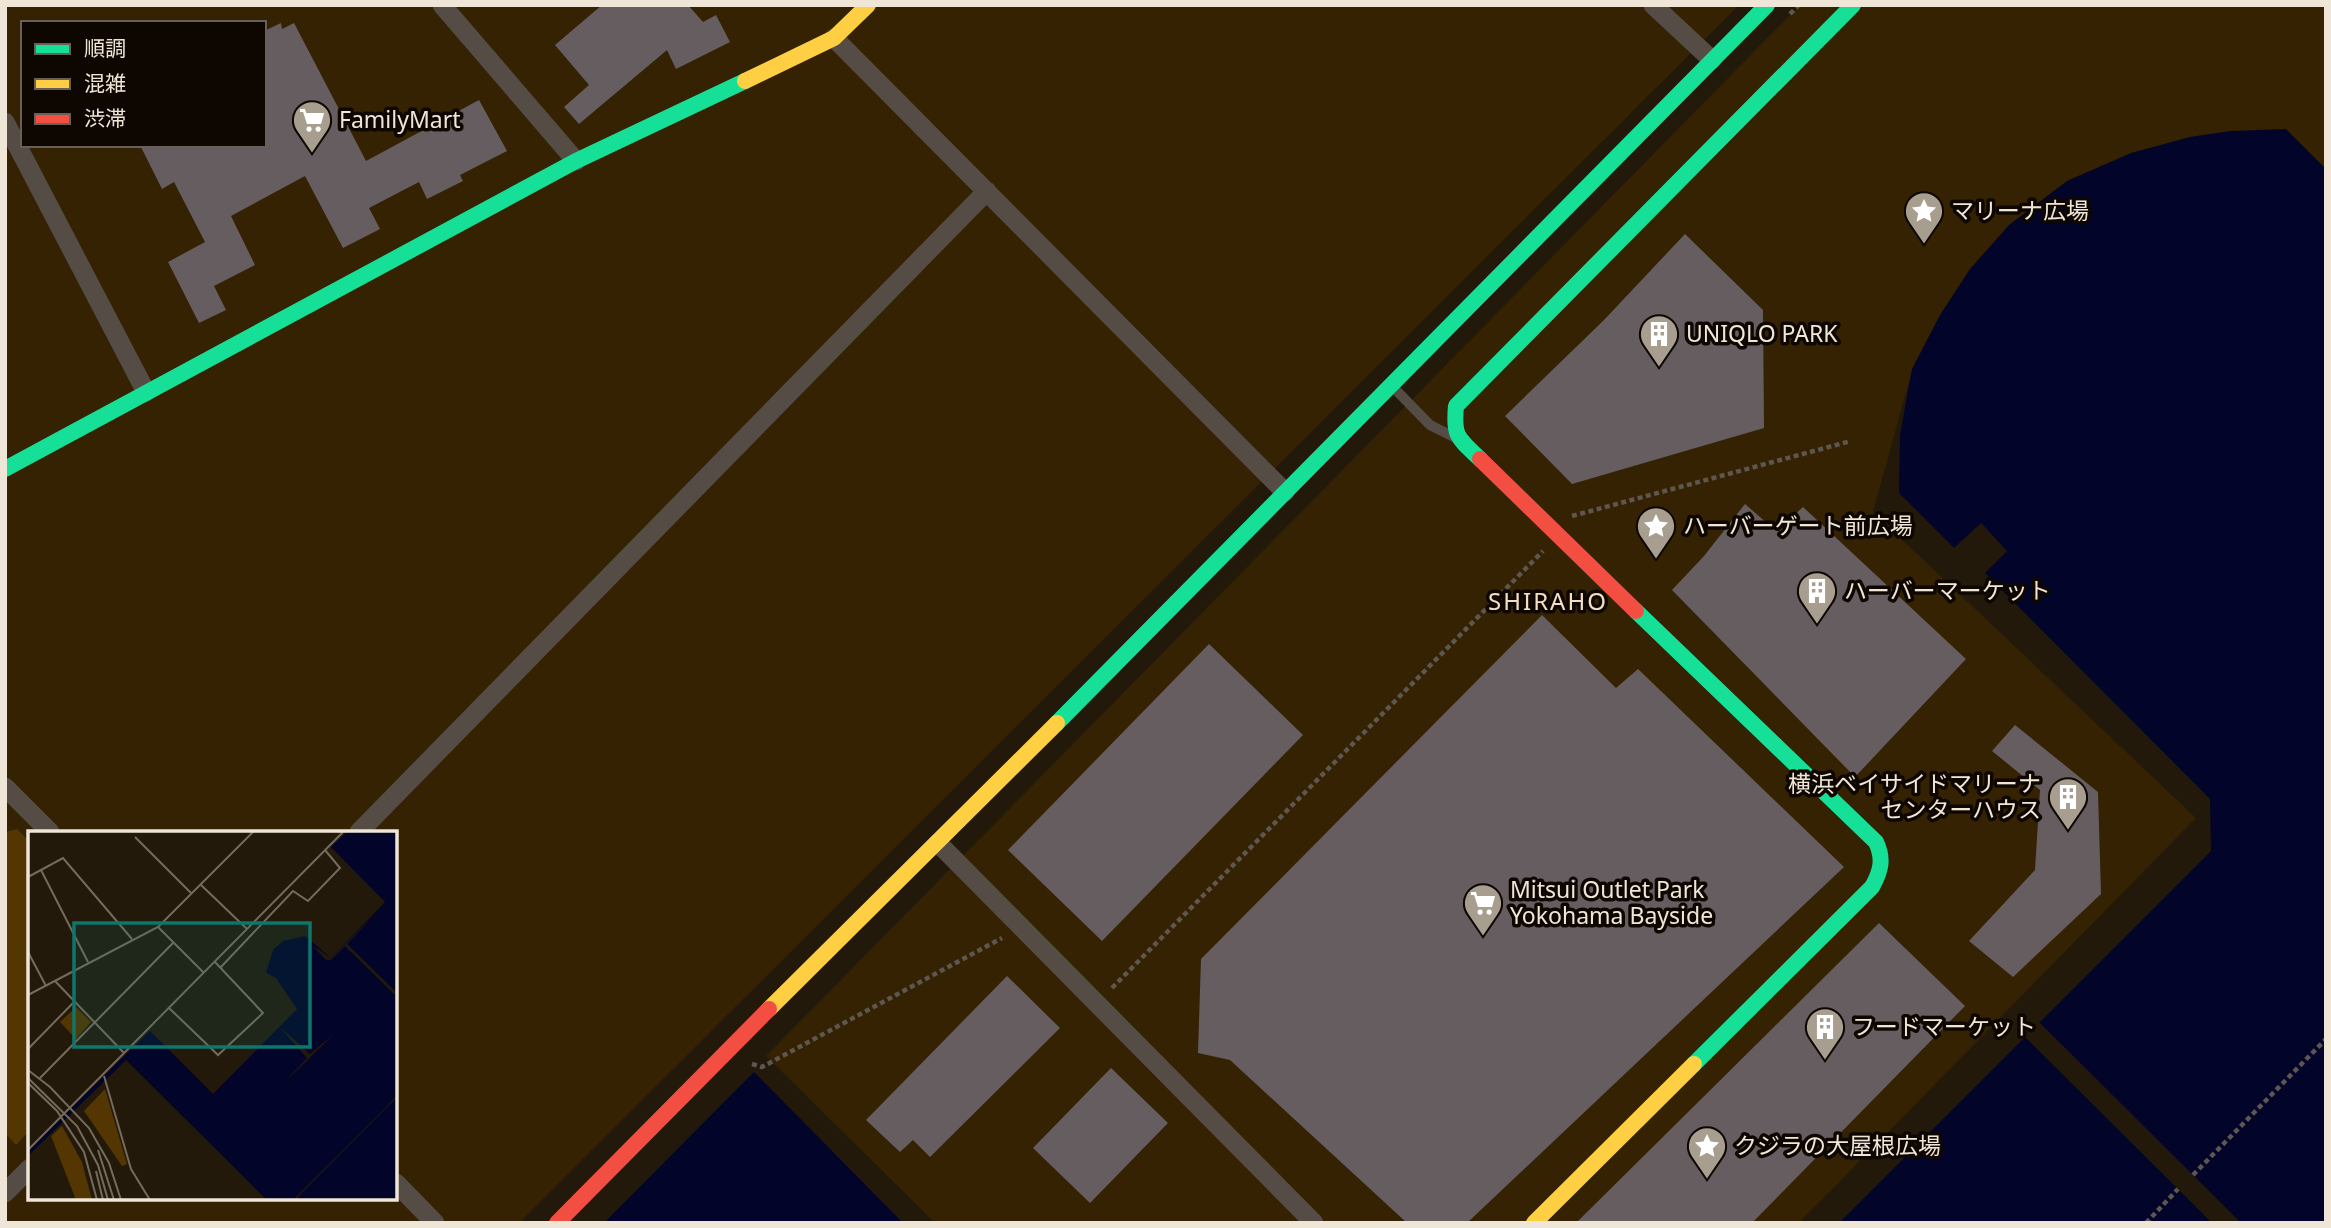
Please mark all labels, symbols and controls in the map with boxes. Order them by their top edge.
legend [21,21,266,147]
text: 順調 [84,34,126,62]
text: 混雑 [84,69,126,97]
supermarket icon: FamilyMart [291,99,333,154]
place label: FamilyMart [339,103,461,135]
text: 渋滞 [84,104,126,132]
place icon: マリーナ広場 [1903,190,1945,245]
place label: マリーナ広場 [1951,194,2089,226]
building icon: UNIQLO PARK [1638,313,1680,368]
place label: UNIQLO PARK [1686,317,1838,349]
place icon: ハーバーゲート前広場 [1635,505,1677,560]
place label: ハーバーゲート前広場 [1683,509,1913,541]
building icon: ハーバーマーケット [1796,570,1838,625]
place label: ハーバーマーケット [1844,574,2051,606]
district label: SHIRAHO [1488,584,1608,617]
place label: 横浜ベイサイドマリーナ センターハウス [1788,767,2041,825]
building icon: 横浜ベイサイドマリーナ センターハウス [2047,776,2089,831]
inset map [28,831,397,1200]
place label: Mitsui Outlet Park Yokohama Bayside [1510,873,1713,931]
supermarket icon: Mitsui Outlet Park Yokohama Bayside [1462,882,1504,937]
building icon: フードマーケット [1804,1006,1846,1061]
place label: フードマーケット [1852,1010,2036,1042]
place icon: クジラの大屋根広場 [1686,1125,1728,1180]
place label: クジラの大屋根広場 [1734,1129,1941,1161]

